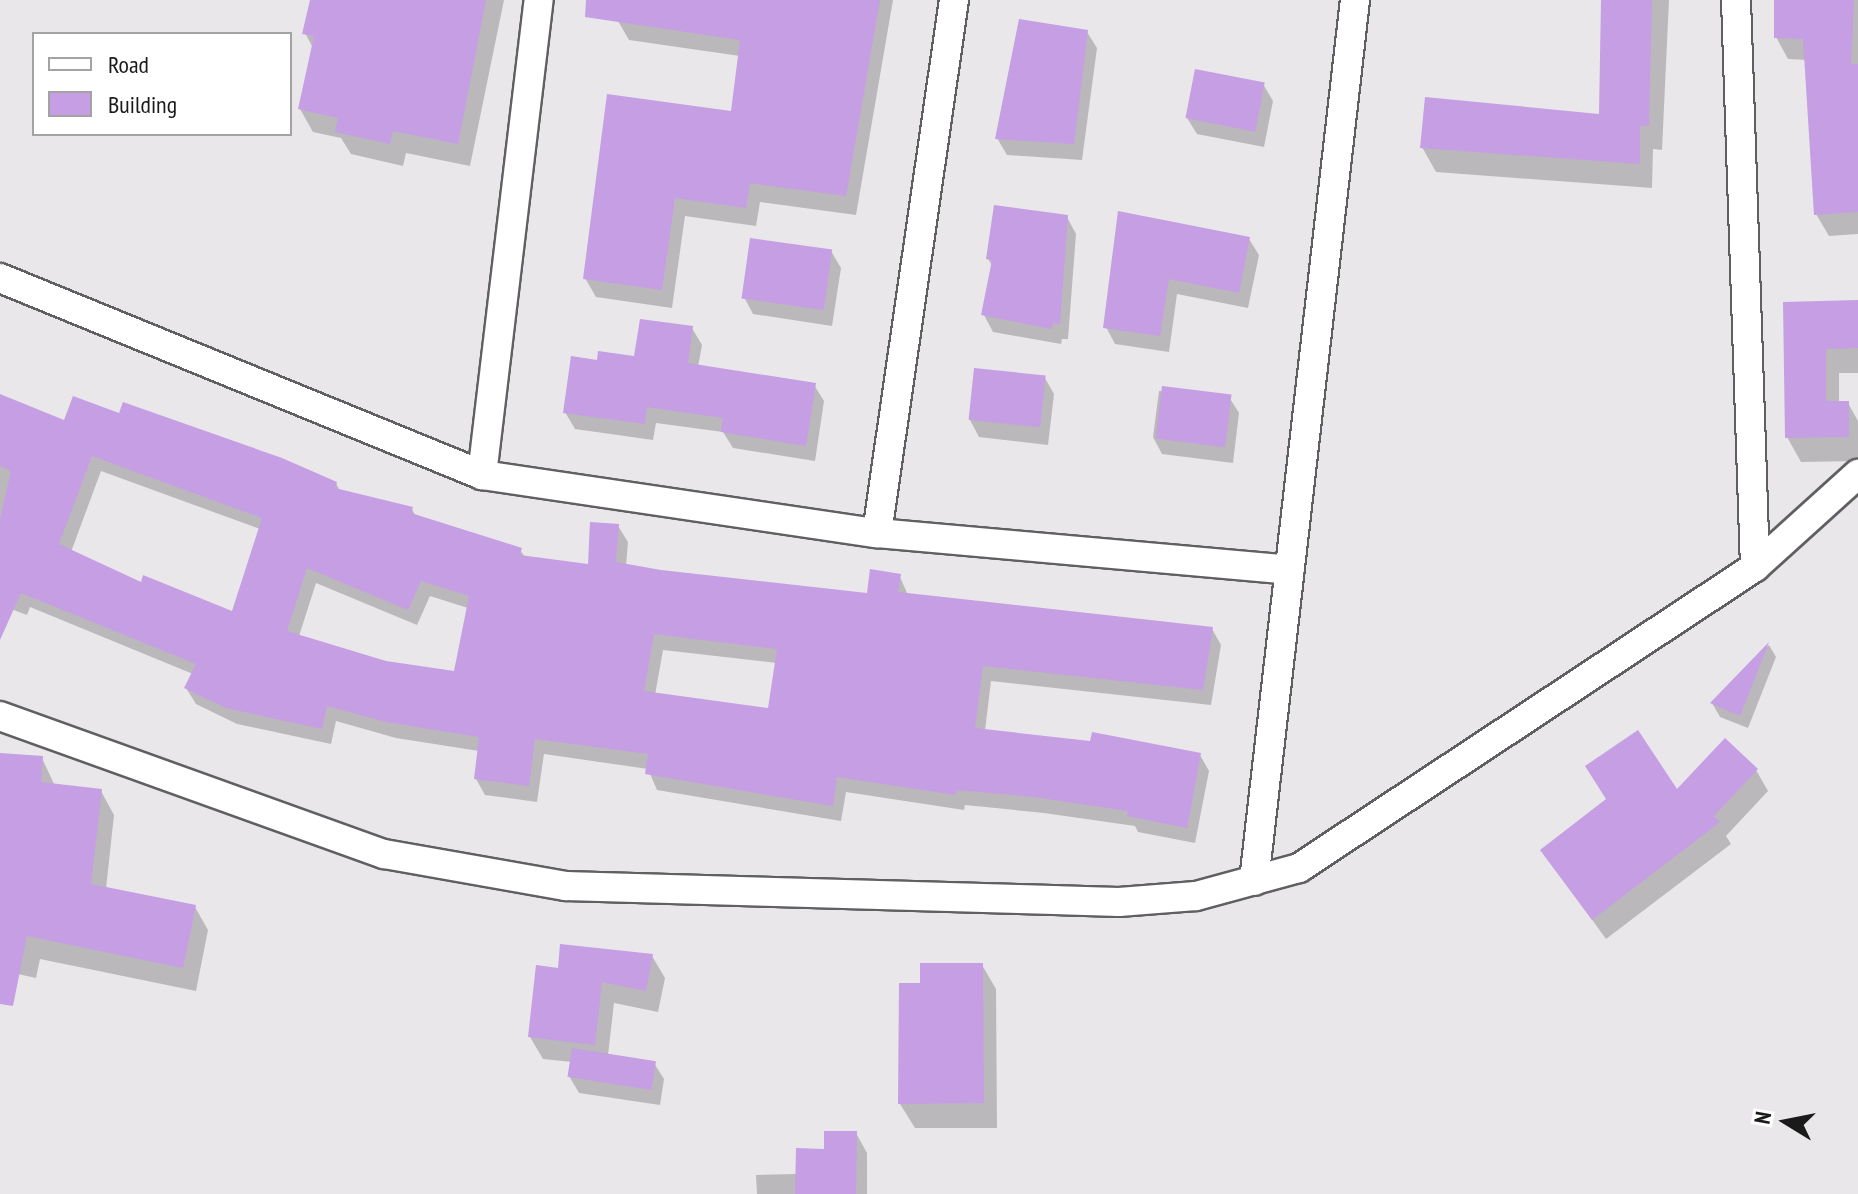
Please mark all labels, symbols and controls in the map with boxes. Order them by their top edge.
legend [32,32,292,136]
text: Road [108,49,149,80]
text: Building [108,89,177,120]
north arrow [1746,1082,1826,1162]
text: N [1748,1110,1777,1126]

